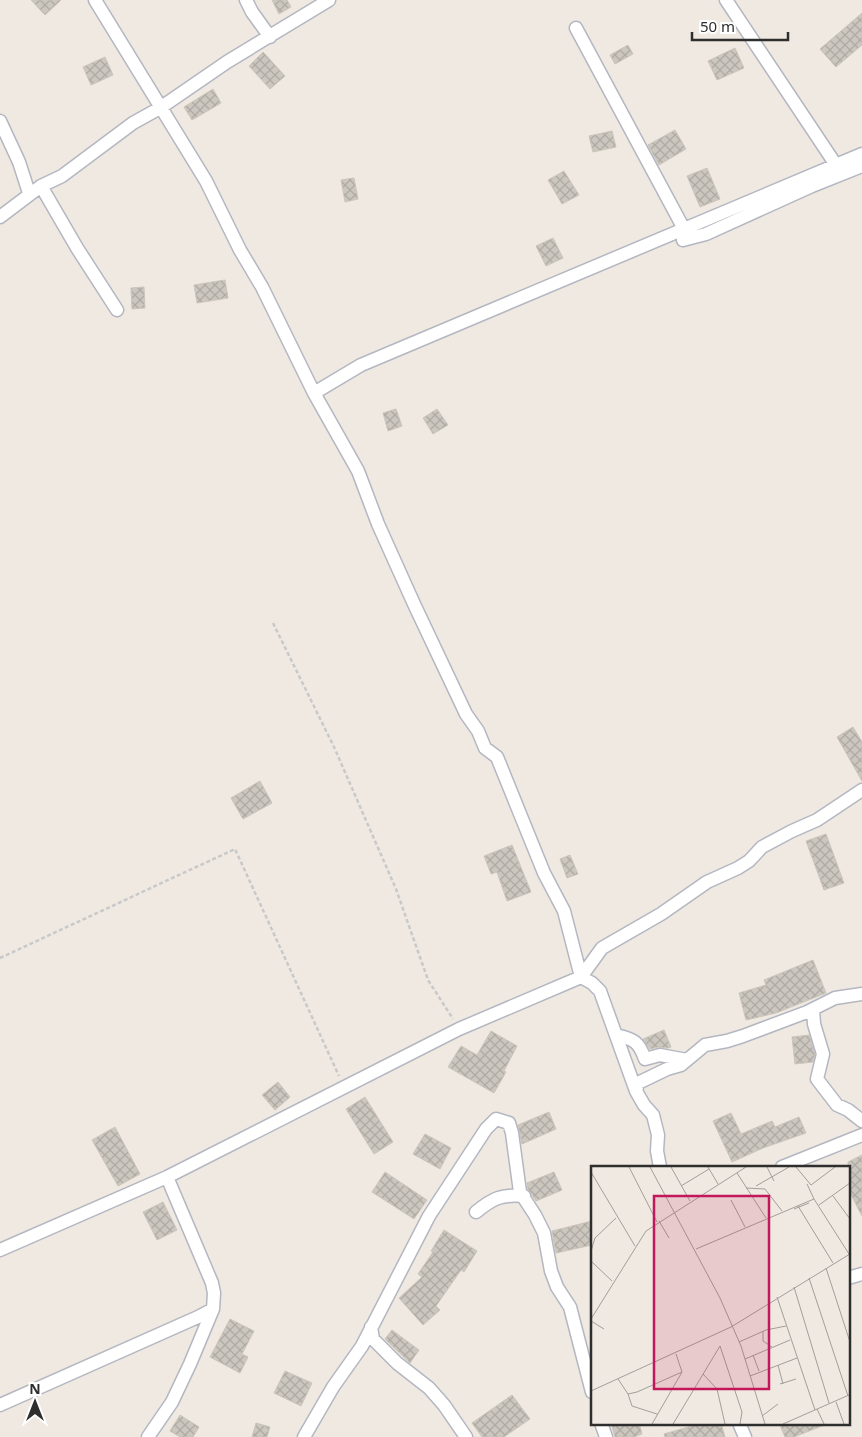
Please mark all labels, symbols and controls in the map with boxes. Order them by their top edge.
scale bar [692,10,788,42]
text: 50 m [700,16,735,36]
inset map [591,1166,850,1424]
north arrow [10,1377,60,1427]
text: N [29,1379,41,1398]

